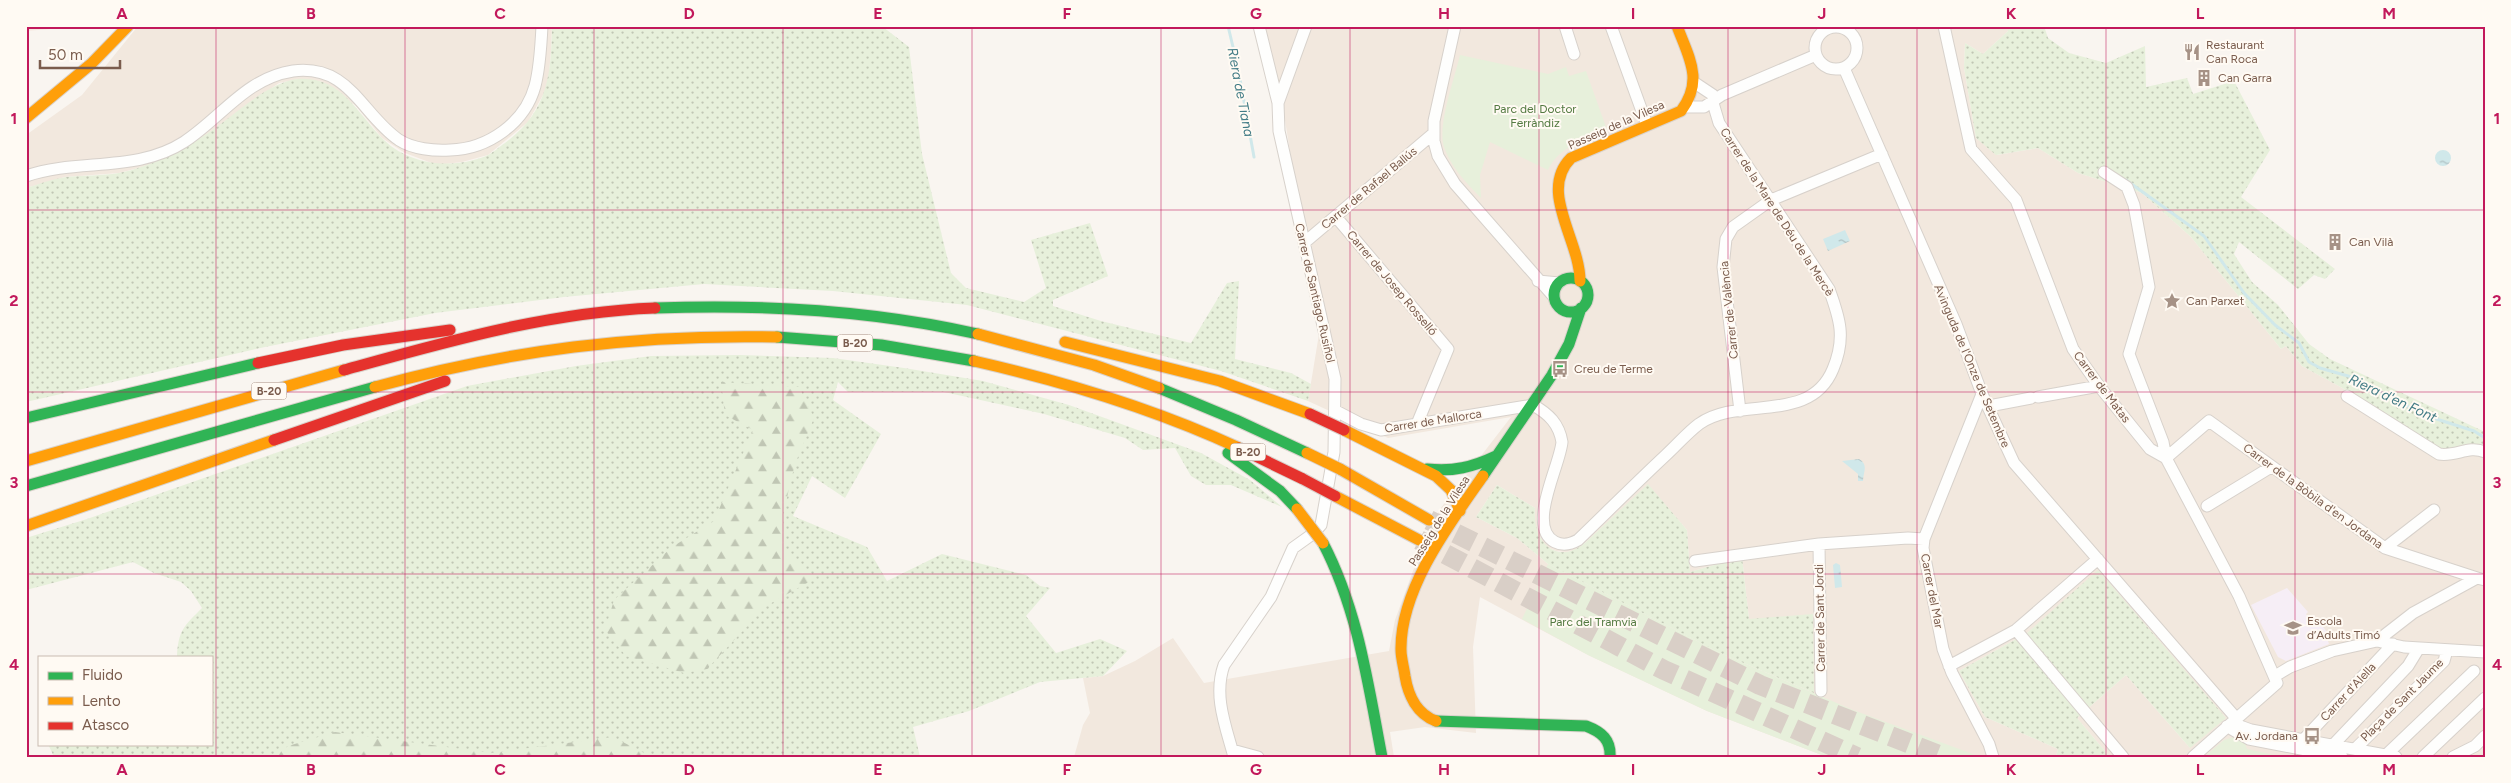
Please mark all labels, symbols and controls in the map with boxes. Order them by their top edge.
text: A [116,4,128,23]
text: B [306,4,316,23]
text: C [494,4,506,23]
text: D [683,4,695,23]
text: E [873,4,883,23]
text: F [1063,4,1072,23]
text: G [1250,4,1262,23]
text: H [1438,4,1450,23]
text: I [1631,4,1635,23]
text: J [1818,4,1826,23]
text: K [2006,4,2017,23]
text: L [2196,4,2205,23]
text: M [2382,4,2396,23]
scale bar [40,38,120,70]
place label: Restaurant Can Roca [2206,38,2265,66]
restaurant icon: Restaurant Can Roca [2182,42,2202,62]
text: 50 m [48,46,83,64]
water label: Riera de Tiana [1224,46,1258,138]
building icon: Can Garra [2194,68,2214,88]
place label: Can Garra [2218,71,2272,85]
street label: Passeig de la Vilesa [1566,98,1666,152]
park label: Parc del Doctor Ferràndiz [1494,102,1576,130]
text: 1 [11,109,17,128]
text: 1 [2494,109,2500,128]
street label: Carrer de la Mare de Déu de la Mercè [1717,125,1837,299]
street label: Carrer de Rafael Ballús [1318,144,1420,232]
street label: Carrer de Santiago Rusiñol [1292,222,1338,364]
street label: Carrer de Josep Rosselló [1344,228,1440,338]
building icon: Can Vilà [2325,232,2345,252]
place label: Can Vilà [2349,235,2393,249]
street label: Carrer de València [1717,260,1741,360]
street label: Avinguda de l'Onze de Setembre [1931,282,2013,450]
text: 2 [9,291,19,310]
place icon: Can Parxet [2162,291,2182,311]
text: 2 [2492,291,2502,310]
place label: Can Parxet [2186,294,2245,308]
road number: B-20 [838,334,872,352]
street label: Carrer de Matas [2071,349,2134,426]
bus stop icon: Creu de Terme [1550,359,1570,379]
place label: Creu de Terme [1574,362,1653,376]
water label: Riera d'en Font [2346,371,2440,426]
road number: B-20 [252,382,286,400]
street label: Carrer de Mallorca [1383,406,1483,436]
street label: Carrer de la Bòbila d'en Jordana [2240,441,2386,551]
road number: B-20 [1230,444,1266,461]
text: 3 [10,473,19,492]
street label: Passeig de la Vilesa [1406,473,1472,569]
text: 3 [2493,473,2502,492]
street label: Carrer del Mar [1918,552,1946,630]
street label: Carrer de Sant Jordi [1812,564,1828,672]
place label: Escola d’Adults Timó [2307,614,2380,642]
park label: Parc del Tramvia [1549,615,1637,629]
school or university icon: Escola d’Adults Timó [2283,618,2303,638]
text: 4 [9,655,19,674]
street label: Plaça de Sant Jaume [2358,655,2447,744]
text: 4 [2492,655,2502,674]
legend [38,656,212,746]
street label: Carrer d'Alella [2317,660,2379,724]
text: Fluido [82,666,123,684]
text: Lento [82,692,121,710]
text: Atasco [82,716,130,734]
bus stop icon: Av. Jordana [2302,726,2322,746]
place label: Av. Jordana [2235,729,2298,743]
text: A [116,760,128,779]
text: B [306,760,316,779]
text: C [494,760,506,779]
text: D [683,760,695,779]
text: E [873,760,883,779]
text: F [1063,760,1072,779]
text: G [1250,760,1262,779]
text: H [1438,760,1450,779]
text: I [1631,760,1635,779]
text: J [1818,760,1826,779]
text: K [2006,760,2017,779]
text: L [2196,760,2205,779]
text: M [2382,760,2396,779]

